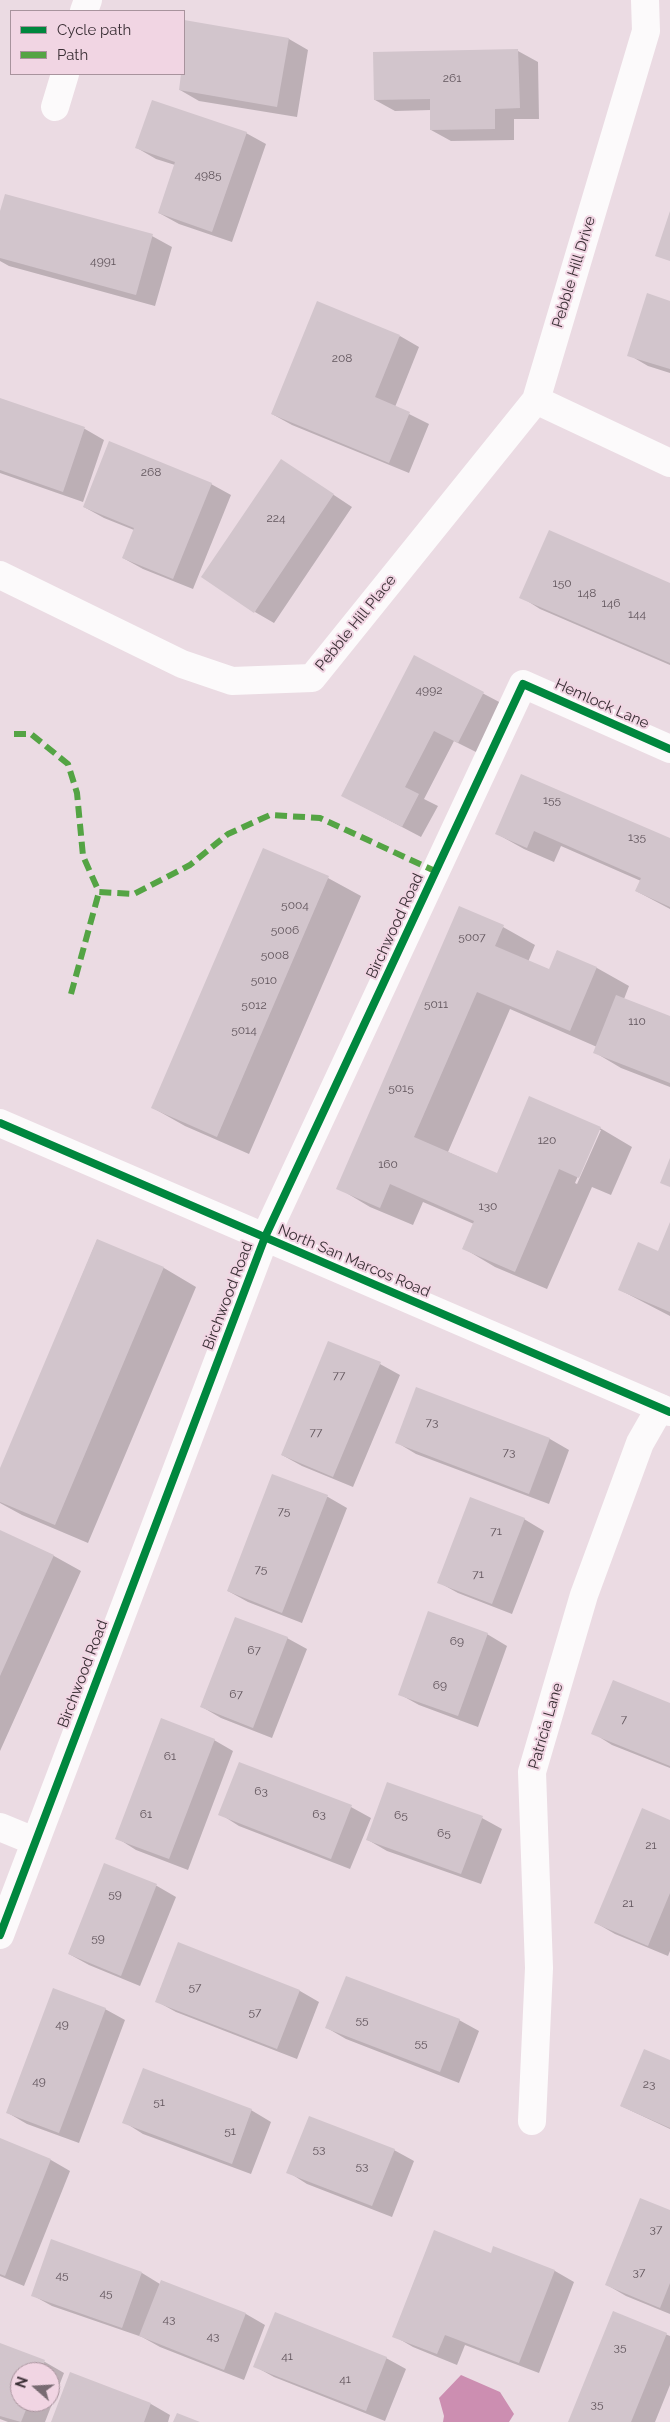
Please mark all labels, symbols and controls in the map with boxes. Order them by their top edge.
legend [10,10,185,75]
text: Cycle path [57,21,131,39]
text: Path [57,46,88,64]
house number: 261 [443,71,461,85]
house number: 4985 [194,168,222,182]
street label: Pebble Hill Drive [549,214,599,330]
house number: 4991 [90,254,116,268]
house number: 208 [332,351,352,365]
house number: 268 [141,465,161,479]
house number: 224 [266,511,286,525]
street label: Pebble Hill Place [312,571,400,675]
house number: 150 [552,576,572,590]
house number: 148 [578,586,596,600]
house number: 146 [602,596,620,610]
house number: 144 [628,607,646,621]
street label: Hemlock Lane [552,675,652,733]
house number: 4992 [416,683,442,697]
house number: 155 [543,793,561,807]
house number: 135 [628,830,646,844]
street label: Birchwood Road [363,871,427,981]
house number: 5004 [281,898,309,912]
house number: 5006 [271,923,299,937]
house number: 5007 [458,930,486,944]
house number: 5008 [261,948,289,962]
house number: 5010 [251,973,277,987]
house number: 5011 [424,997,448,1011]
house number: 5012 [241,998,267,1012]
house number: 110 [628,1014,646,1028]
house number: 5014 [231,1023,257,1037]
house number: 5015 [388,1081,414,1095]
house number: 120 [538,1133,556,1147]
house number: 160 [378,1157,398,1171]
house number: 130 [479,1199,497,1213]
street label: North San Marcos Road [275,1221,433,1301]
street label: Birchwood Road [199,1240,257,1352]
house number: 77 [333,1368,345,1382]
house number: 73 [426,1415,438,1429]
house number: 77 [310,1425,322,1439]
house number: 73 [503,1445,515,1459]
house number: 75 [278,1504,290,1518]
house number: 71 [490,1524,502,1538]
house number: 75 [255,1562,267,1576]
house number: 71 [472,1567,484,1581]
street label: Birchwood Road [54,1618,112,1730]
house number: 69 [450,1634,464,1648]
house number: 67 [247,1643,261,1657]
house number: 69 [433,1678,447,1692]
street label: Patricia Lane [525,1681,567,1771]
house number: 67 [229,1687,243,1701]
house number: 7 [621,1712,627,1726]
house number: 61 [164,1749,176,1763]
house number: 63 [254,1784,268,1798]
house number: 61 [140,1807,152,1821]
house number: 63 [312,1807,326,1821]
house number: 65 [394,1808,408,1822]
house number: 65 [437,1826,451,1840]
house number: 21 [645,1838,657,1852]
house number: 59 [108,1887,122,1901]
house number: 21 [622,1896,634,1910]
house number: 59 [91,1931,105,1945]
house number: 57 [189,1980,201,1994]
house number: 57 [249,2005,261,2019]
house number: 55 [355,2013,369,2027]
house number: 49 [55,2017,69,2031]
house number: 55 [414,2036,428,2050]
house number: 49 [32,2074,46,2088]
house number: 23 [643,2077,655,2091]
house number: 51 [153,2095,165,2109]
house number: 51 [224,2124,236,2138]
house number: 53 [313,2142,325,2156]
house number: 53 [356,2159,368,2173]
house number: 37 [650,2222,662,2236]
house number: 37 [633,2265,645,2279]
house number: 45 [55,2268,69,2282]
house number: 45 [99,2286,113,2300]
house number: 43 [163,2312,175,2326]
house number: 43 [207,2329,219,2343]
house number: 35 [614,2340,626,2354]
house number: 41 [281,2349,293,2363]
north arrow [10,2362,60,2412]
house number: 41 [339,2372,351,2386]
text: N [12,2375,31,2390]
house number: 35 [591,2397,603,2411]

